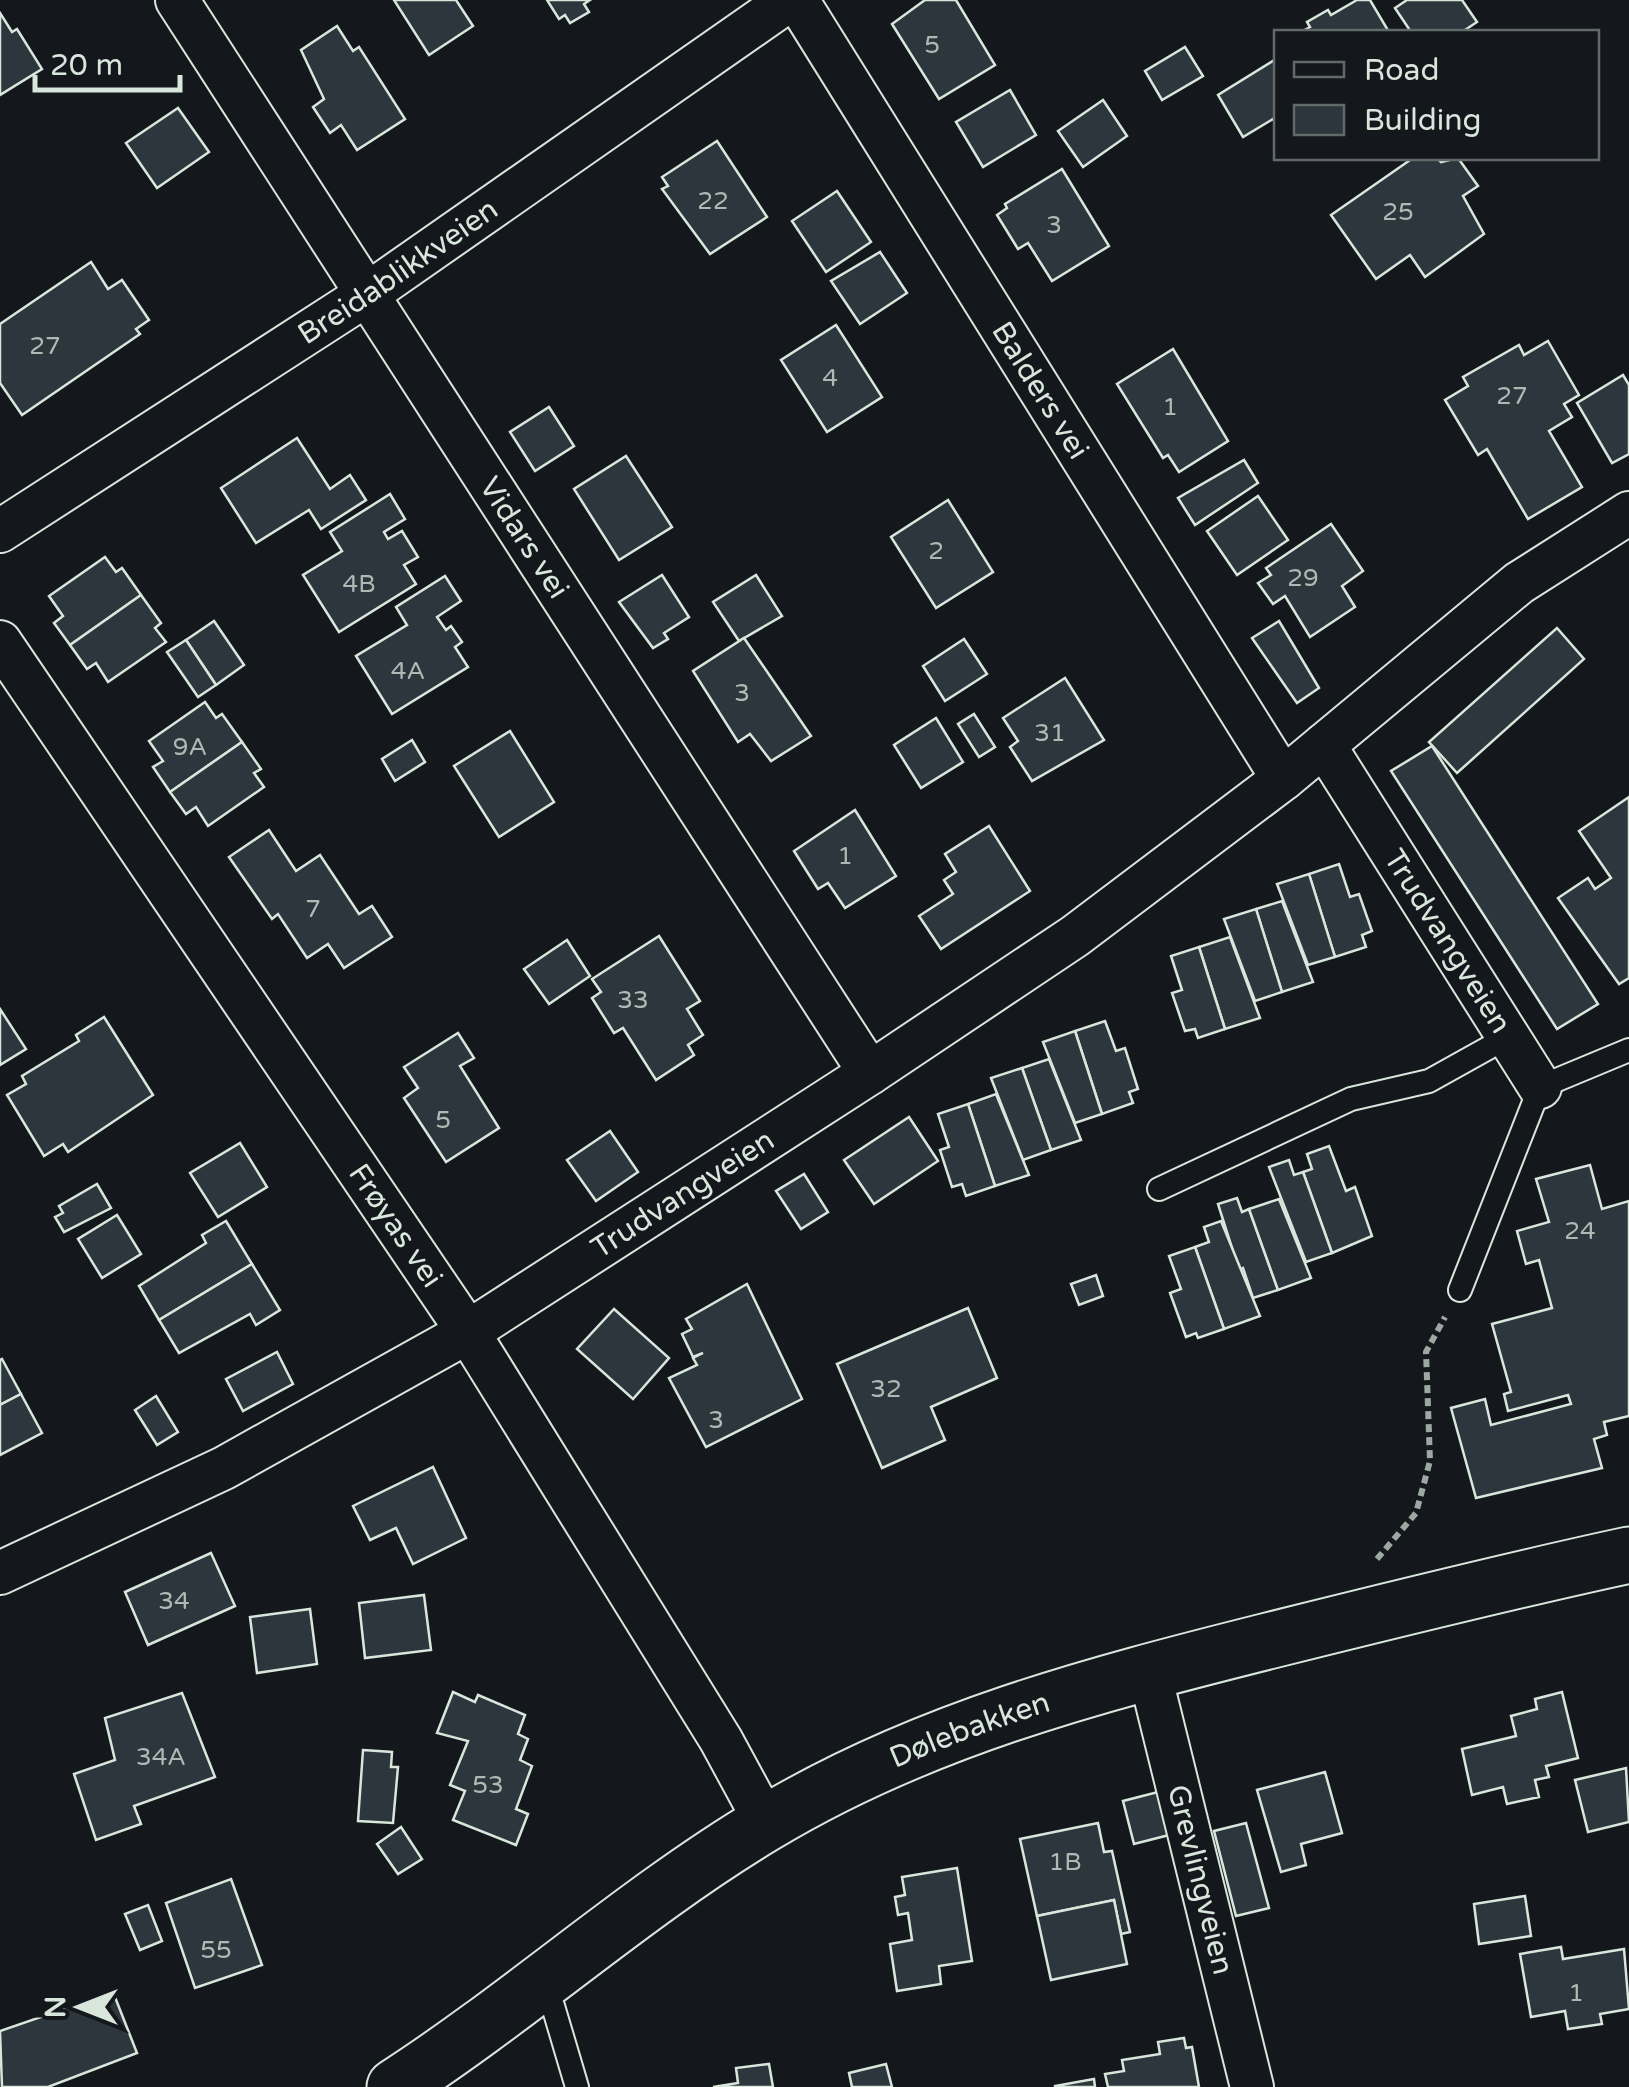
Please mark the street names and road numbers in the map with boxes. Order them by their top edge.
street label: Breidablikkveien [291,190,505,352]
street label: Balders vei [984,315,1097,466]
street label: Vidars vei [471,470,577,606]
street label: Trudvangveien [1376,842,1520,1040]
street label: Trudvangveien [584,1121,781,1266]
street label: Frøyas vei [341,1156,451,1294]
street label: Dølebakken [884,1683,1054,1776]
street label: Grevlingveien [1159,1781,1242,1978]

